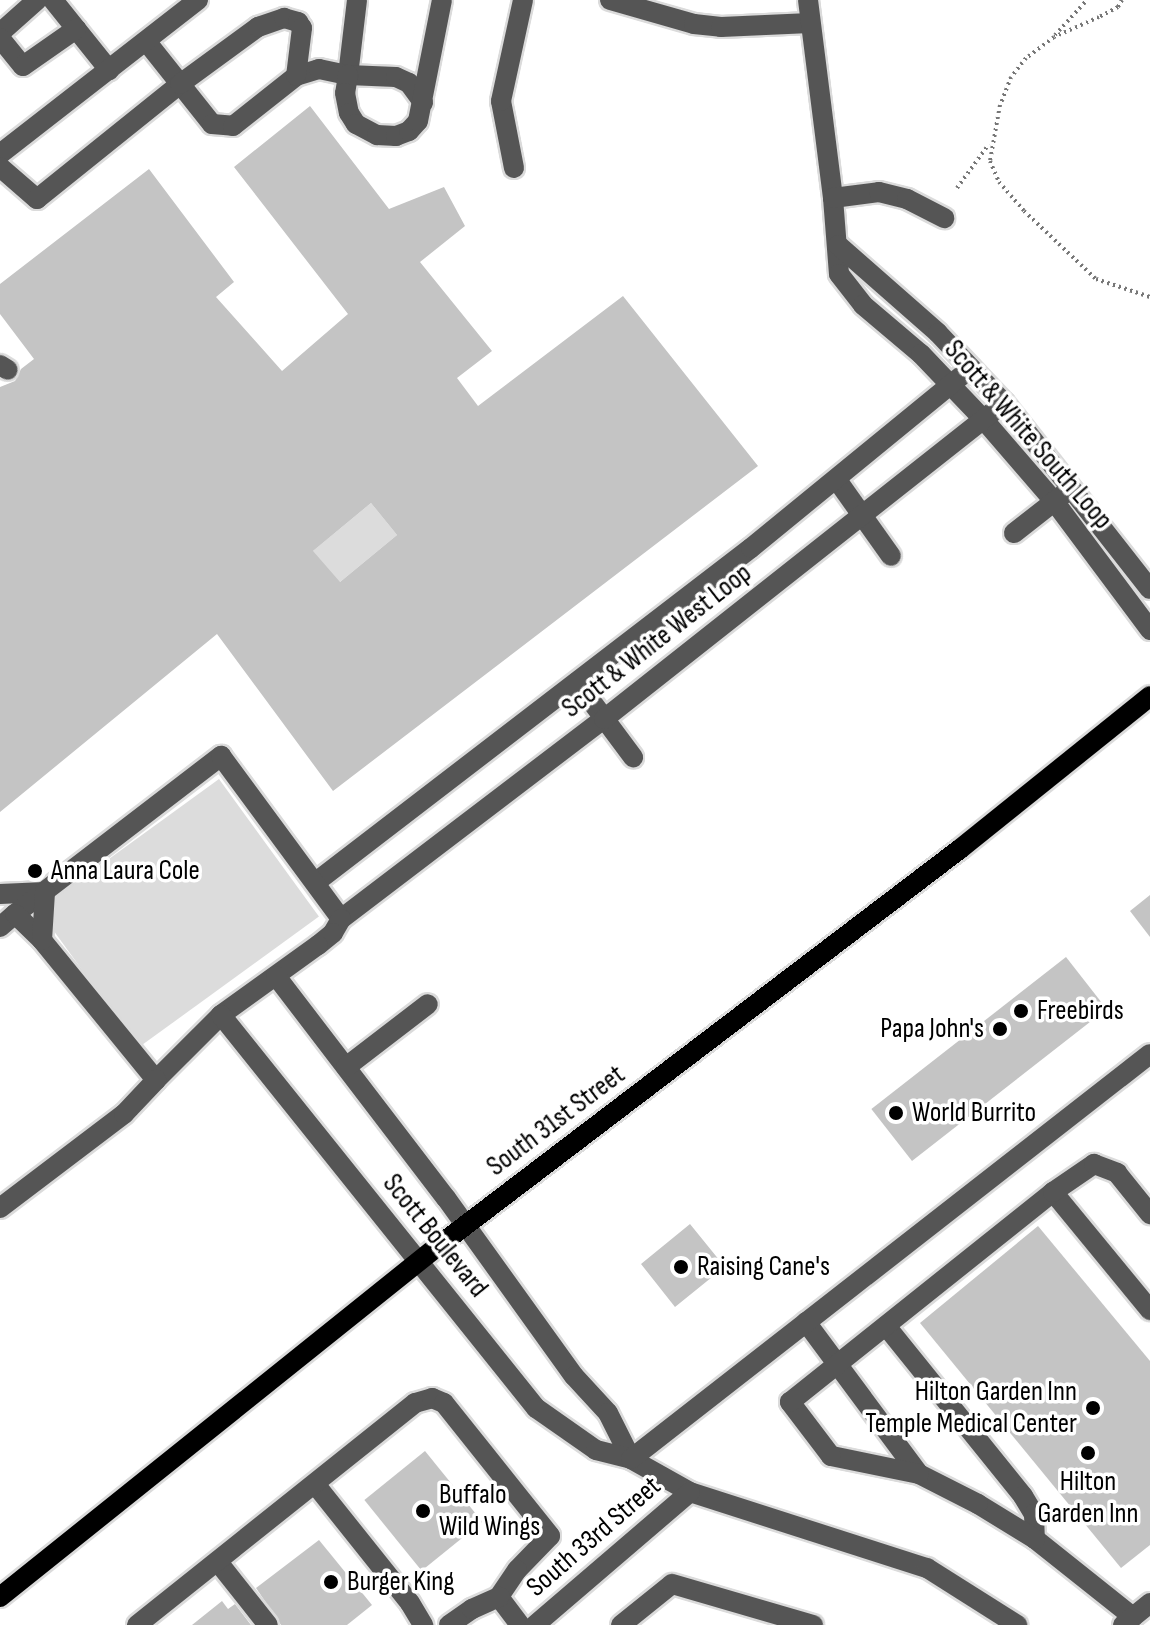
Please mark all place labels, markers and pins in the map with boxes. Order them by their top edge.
place label: Anna Laura Cole [51,854,200,888]
marker: Anna Laura Cole [26,862,44,880]
place label: Freebirds [1037,994,1124,1028]
marker: Freebirds [1012,1002,1030,1020]
place label: Papa John's [880,1012,984,1046]
marker: Papa John's [991,1020,1009,1038]
place label: World Burrito [912,1096,1036,1130]
marker: World Burrito [887,1104,905,1122]
place label: Raising Cane's [697,1250,830,1284]
marker: Raising Cane's [672,1258,690,1276]
place label: Hilton Garden Inn Temple Medical Center [865,1375,1077,1441]
marker: Hilton Garden Inn Temple Medical Center [1084,1399,1102,1417]
marker: Hilton Garden Inn [1079,1444,1097,1462]
place label: Hilton Garden Inn [1037,1465,1139,1531]
place label: Buffalo Wild Wings [439,1478,540,1544]
marker: Buffalo Wild Wings [414,1502,432,1520]
place label: Burger King [347,1565,454,1599]
marker: Burger King [322,1573,340,1591]

